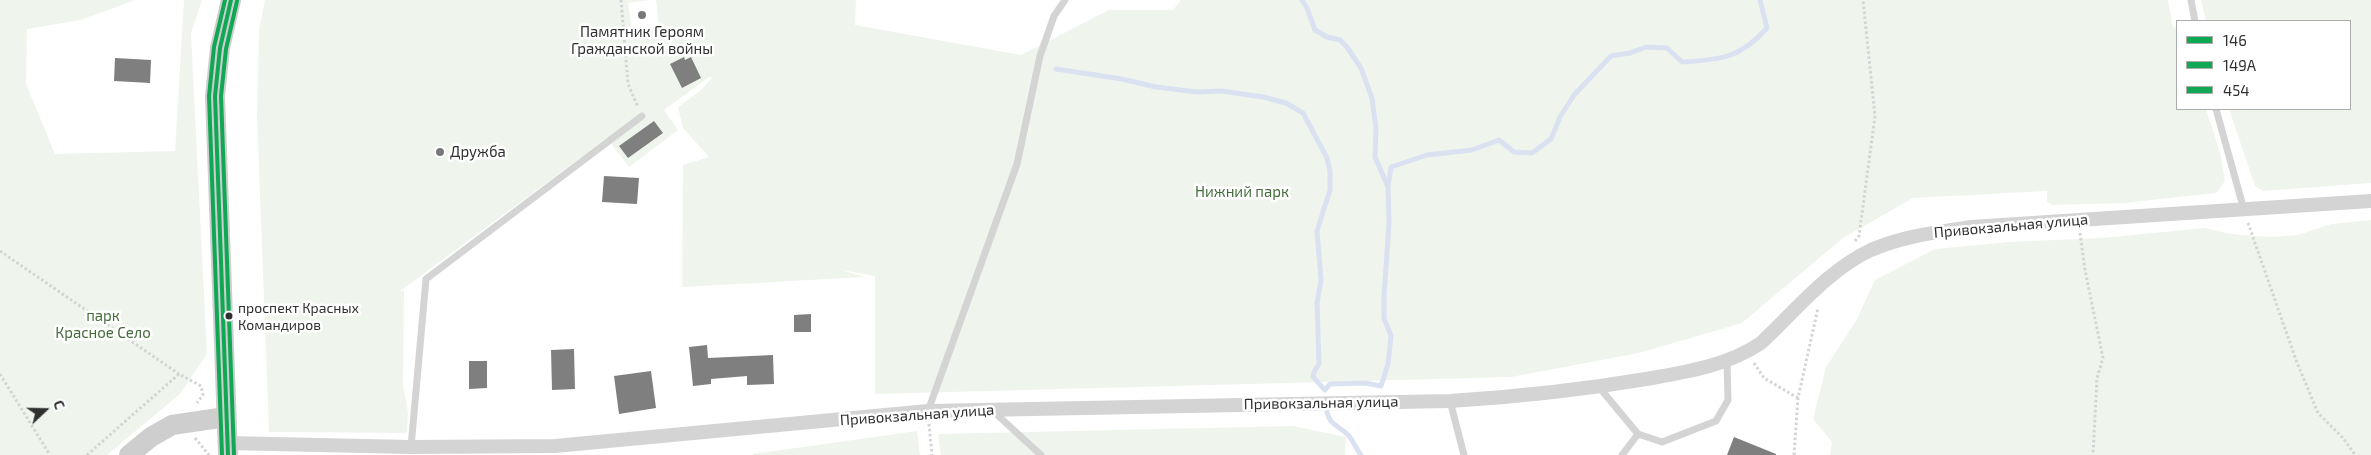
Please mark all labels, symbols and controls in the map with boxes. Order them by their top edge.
marker: Памятник Героям Гражданской войны [636,9,648,21]
legend [2176,20,2351,110]
place label: Памятник Героям Гражданской войны [571,23,713,58]
text: 146 [2223,31,2247,49]
text: 149А [2223,56,2256,74]
text: 454 [2223,81,2250,99]
place label: Дружба [450,143,506,161]
marker: Дружба [434,146,446,158]
park label: Нижний парк [1195,183,1289,201]
street label: Привокзальная улица [1933,210,2089,242]
place label: проспект Красных Командиров [238,300,359,332]
park label: парк Красное Село [55,307,151,342]
marker: проспект Красных Командиров [224,311,234,321]
north arrow [20,385,70,435]
street label: Привокзальная улица [1243,393,1399,413]
text: С [50,398,69,411]
street label: Привокзальная улица [839,401,995,429]

